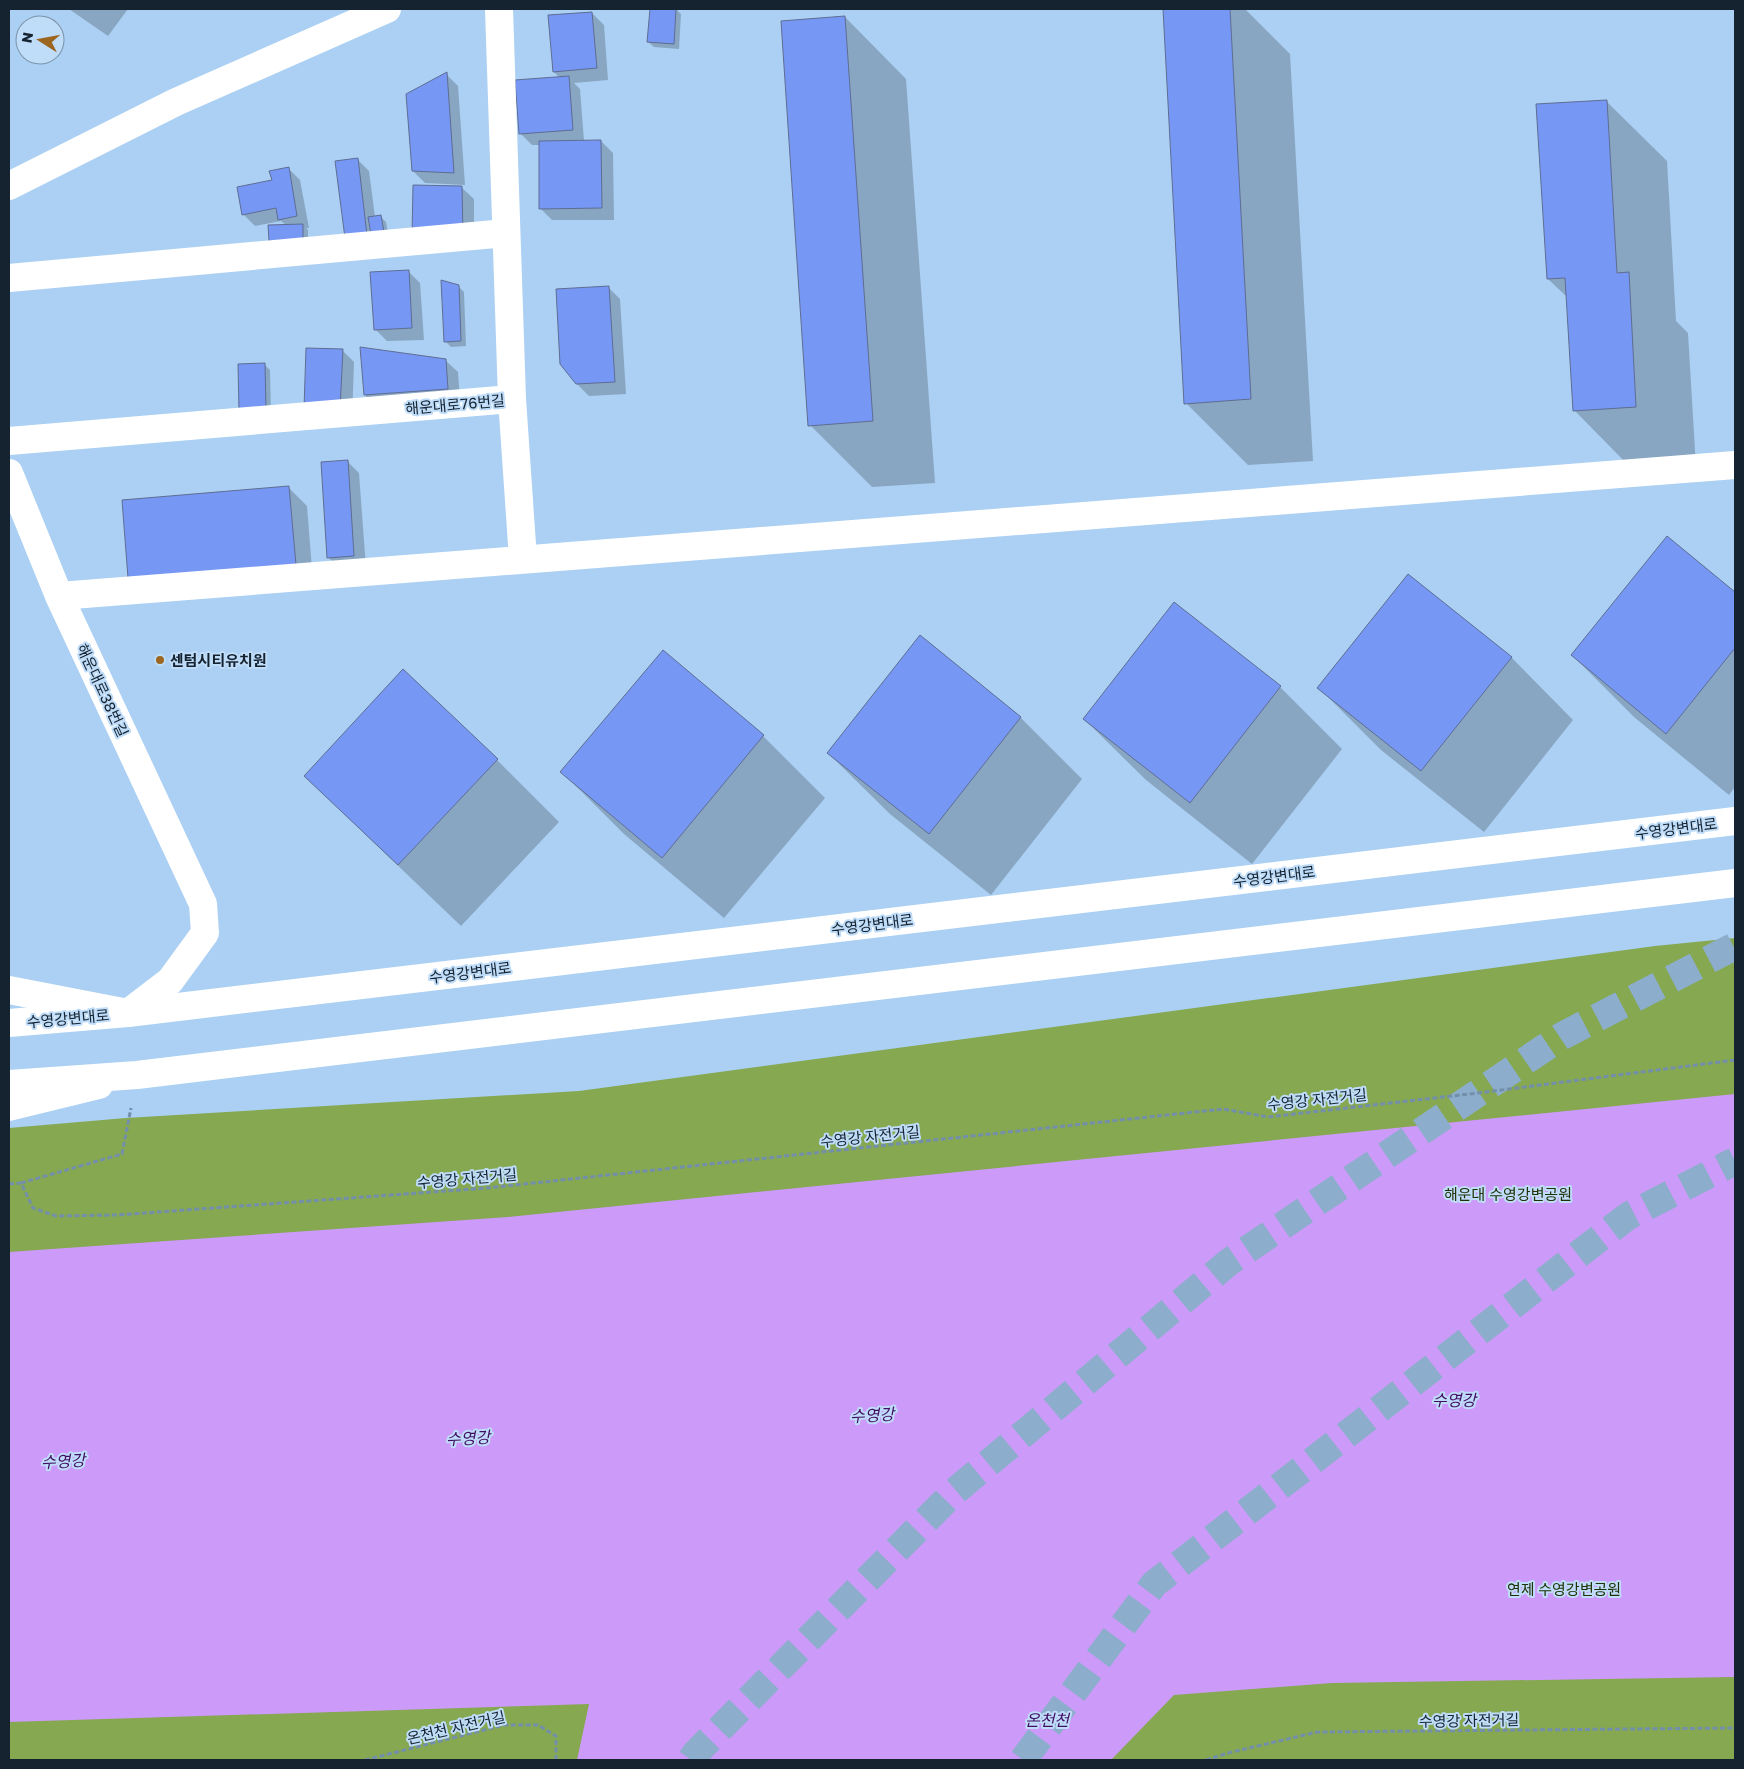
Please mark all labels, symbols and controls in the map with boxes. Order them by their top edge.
north arrow [15,15,65,65]
text: N [17,31,36,44]
street label: 해운대로76번길 [404,391,506,417]
street label: 해운대로38번길 [74,641,132,739]
place label: 센텀시티유치원 [170,651,267,669]
marker: 센텀시티유치원 [154,654,166,666]
street label: 수영강변대로 [1634,814,1718,842]
street label: 수영강변대로 [1232,862,1316,890]
street label: 수영강변대로 [830,910,914,938]
street label: 수영강변대로 [428,958,512,986]
street label: 수영강변대로 [26,1005,110,1031]
street label: 수영강 자전거길 [1266,1085,1368,1113]
street label: 수영강 자전거길 [819,1122,921,1150]
street label: 수영강 자전거길 [416,1165,518,1191]
park label: 해운대 수영강변공원 [1444,1185,1572,1203]
water label: 수영강 [1432,1390,1478,1410]
water label: 수영강 [849,1404,897,1426]
water label: 수영강 [445,1427,493,1449]
water label: 수영강 [40,1450,88,1472]
park label: 연제 수영강변공원 [1507,1580,1621,1598]
street label: 온천천 자전거길 [405,1707,507,1747]
water label: 온천천 [1025,1710,1071,1730]
street label: 수영강 자전거길 [1419,1710,1519,1730]

